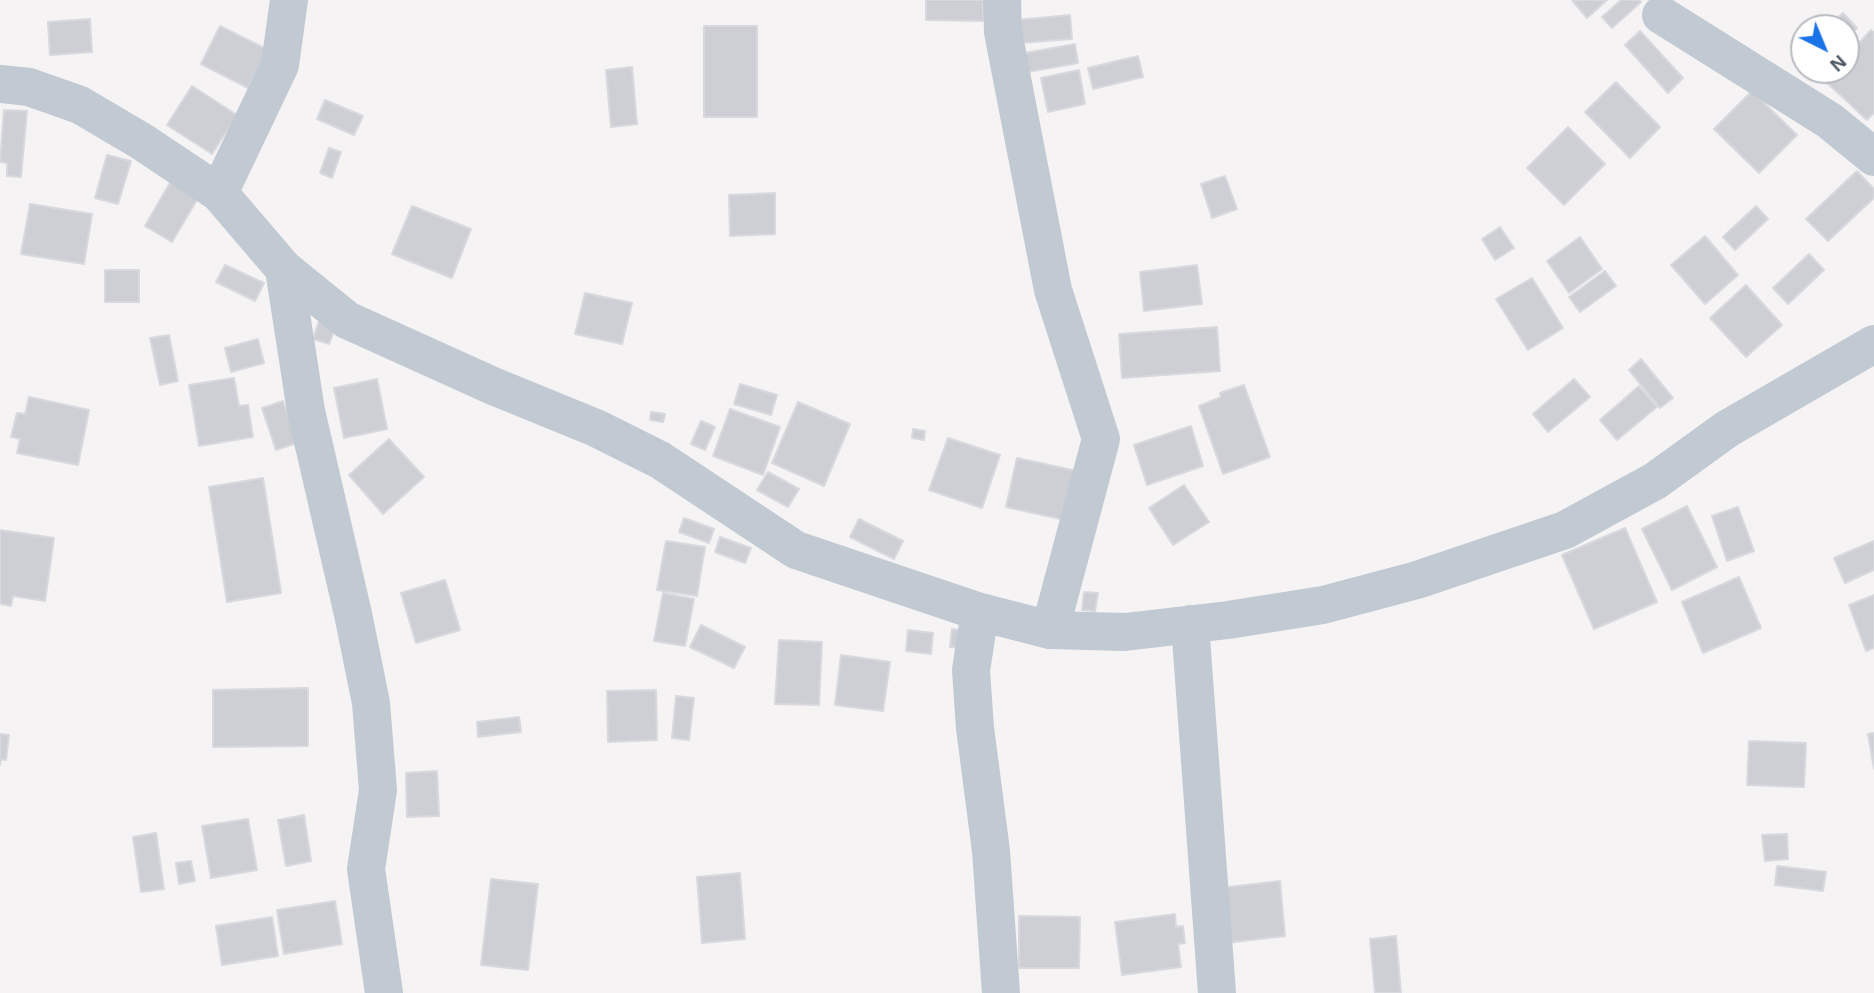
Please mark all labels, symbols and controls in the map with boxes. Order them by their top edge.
north arrow [1790,14,1860,84]
text: N [1826,51,1850,76]

